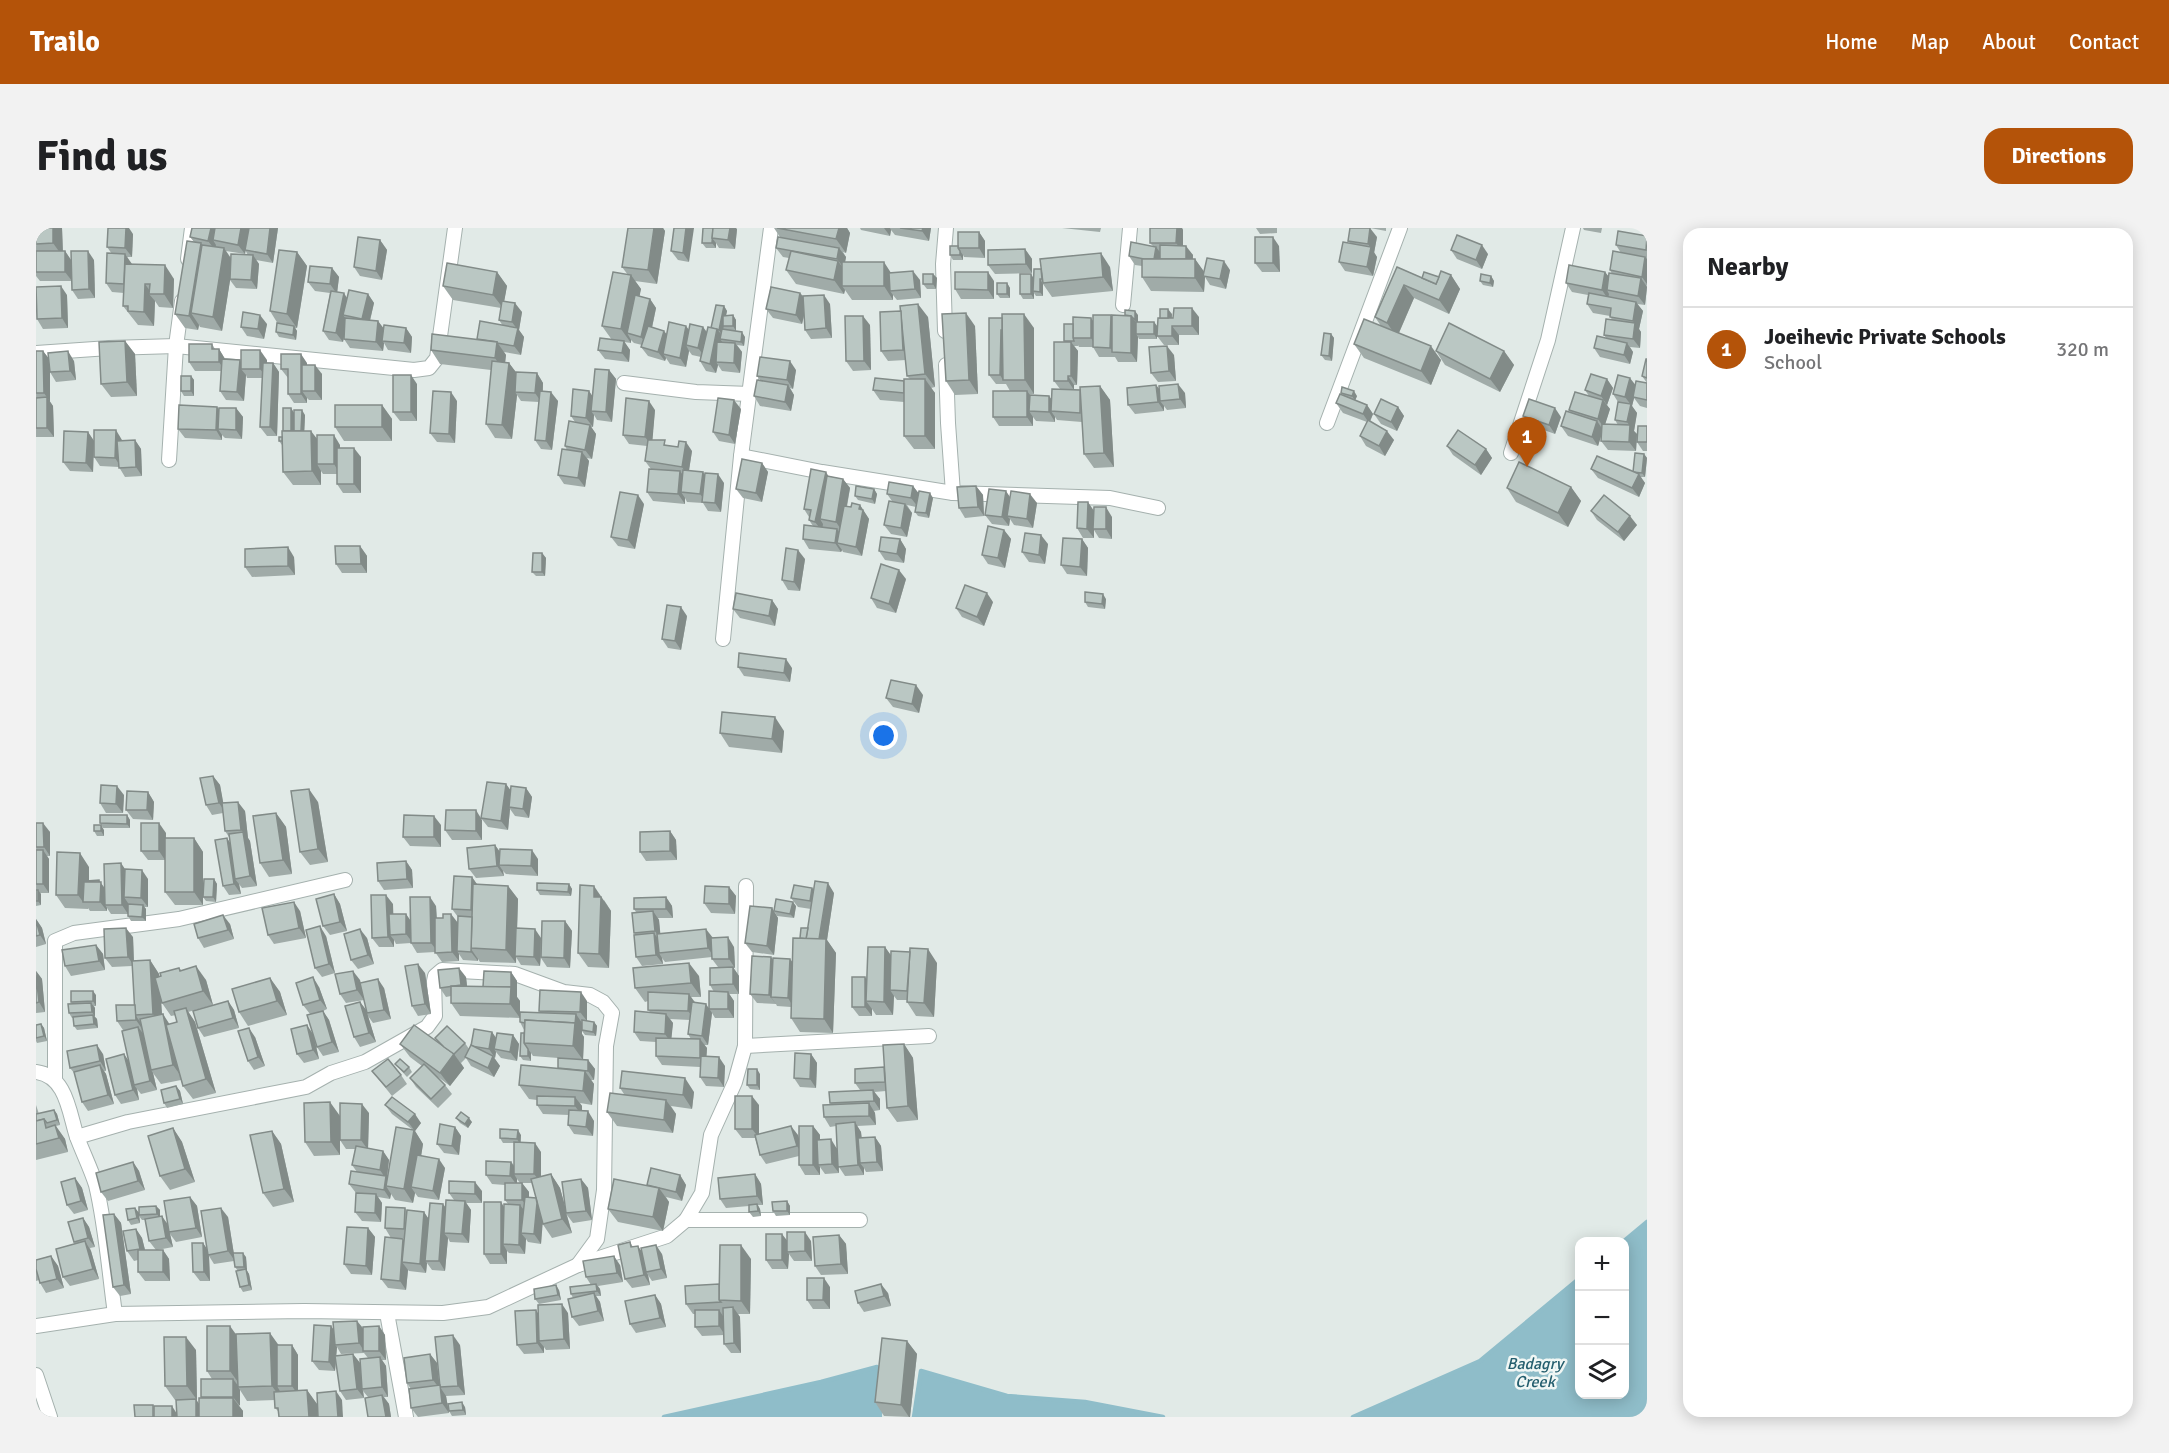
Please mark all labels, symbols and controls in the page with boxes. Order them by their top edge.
text: Trailo [30,25,100,59]
text: Home [1825,29,1878,55]
text: Map [1911,29,1949,55]
text: About [1982,29,2036,55]
text: Contact [2069,29,2139,55]
button: Directions [1984,128,2133,184]
text: Find us [36,131,167,182]
text: Nearby [1707,251,1788,283]
text: Joeihevic Private Schools [1764,323,2006,350]
text: 1 [1721,337,1732,362]
text: 320 m [2056,337,2109,362]
text: School [1764,350,1822,375]
pin: 1 [1508,418,1546,467]
your location [869,721,898,750]
map controls [1575,1237,1629,1399]
button: + [1575,1237,1629,1291]
button: − [1575,1291,1629,1345]
button: layers [1575,1345,1629,1399]
water label: Badagry Creek [1507,1354,1566,1392]

